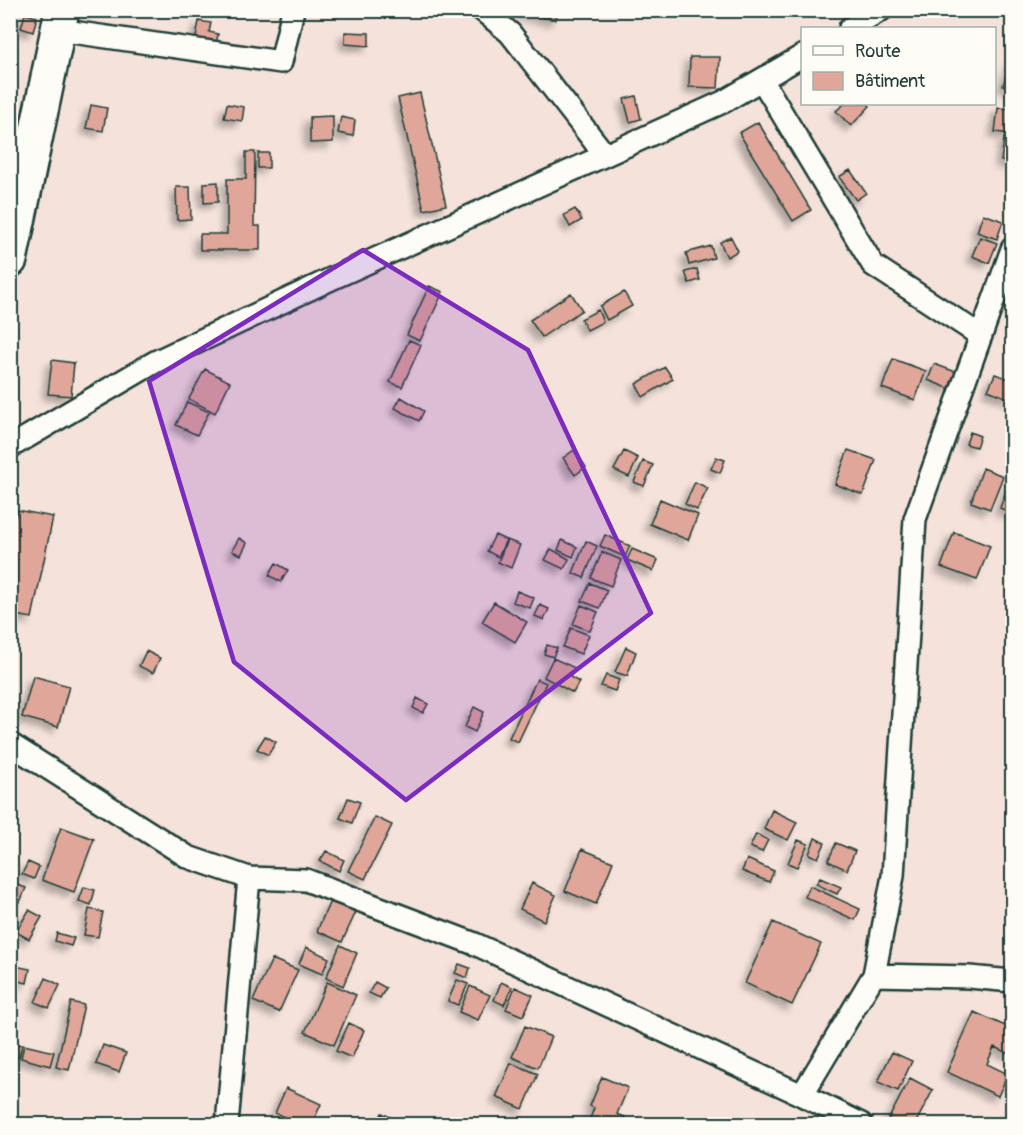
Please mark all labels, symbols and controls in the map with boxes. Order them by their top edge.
legend [801,27,996,105]
text: Route [855,40,900,63]
text: Bâtiment [855,70,926,93]

